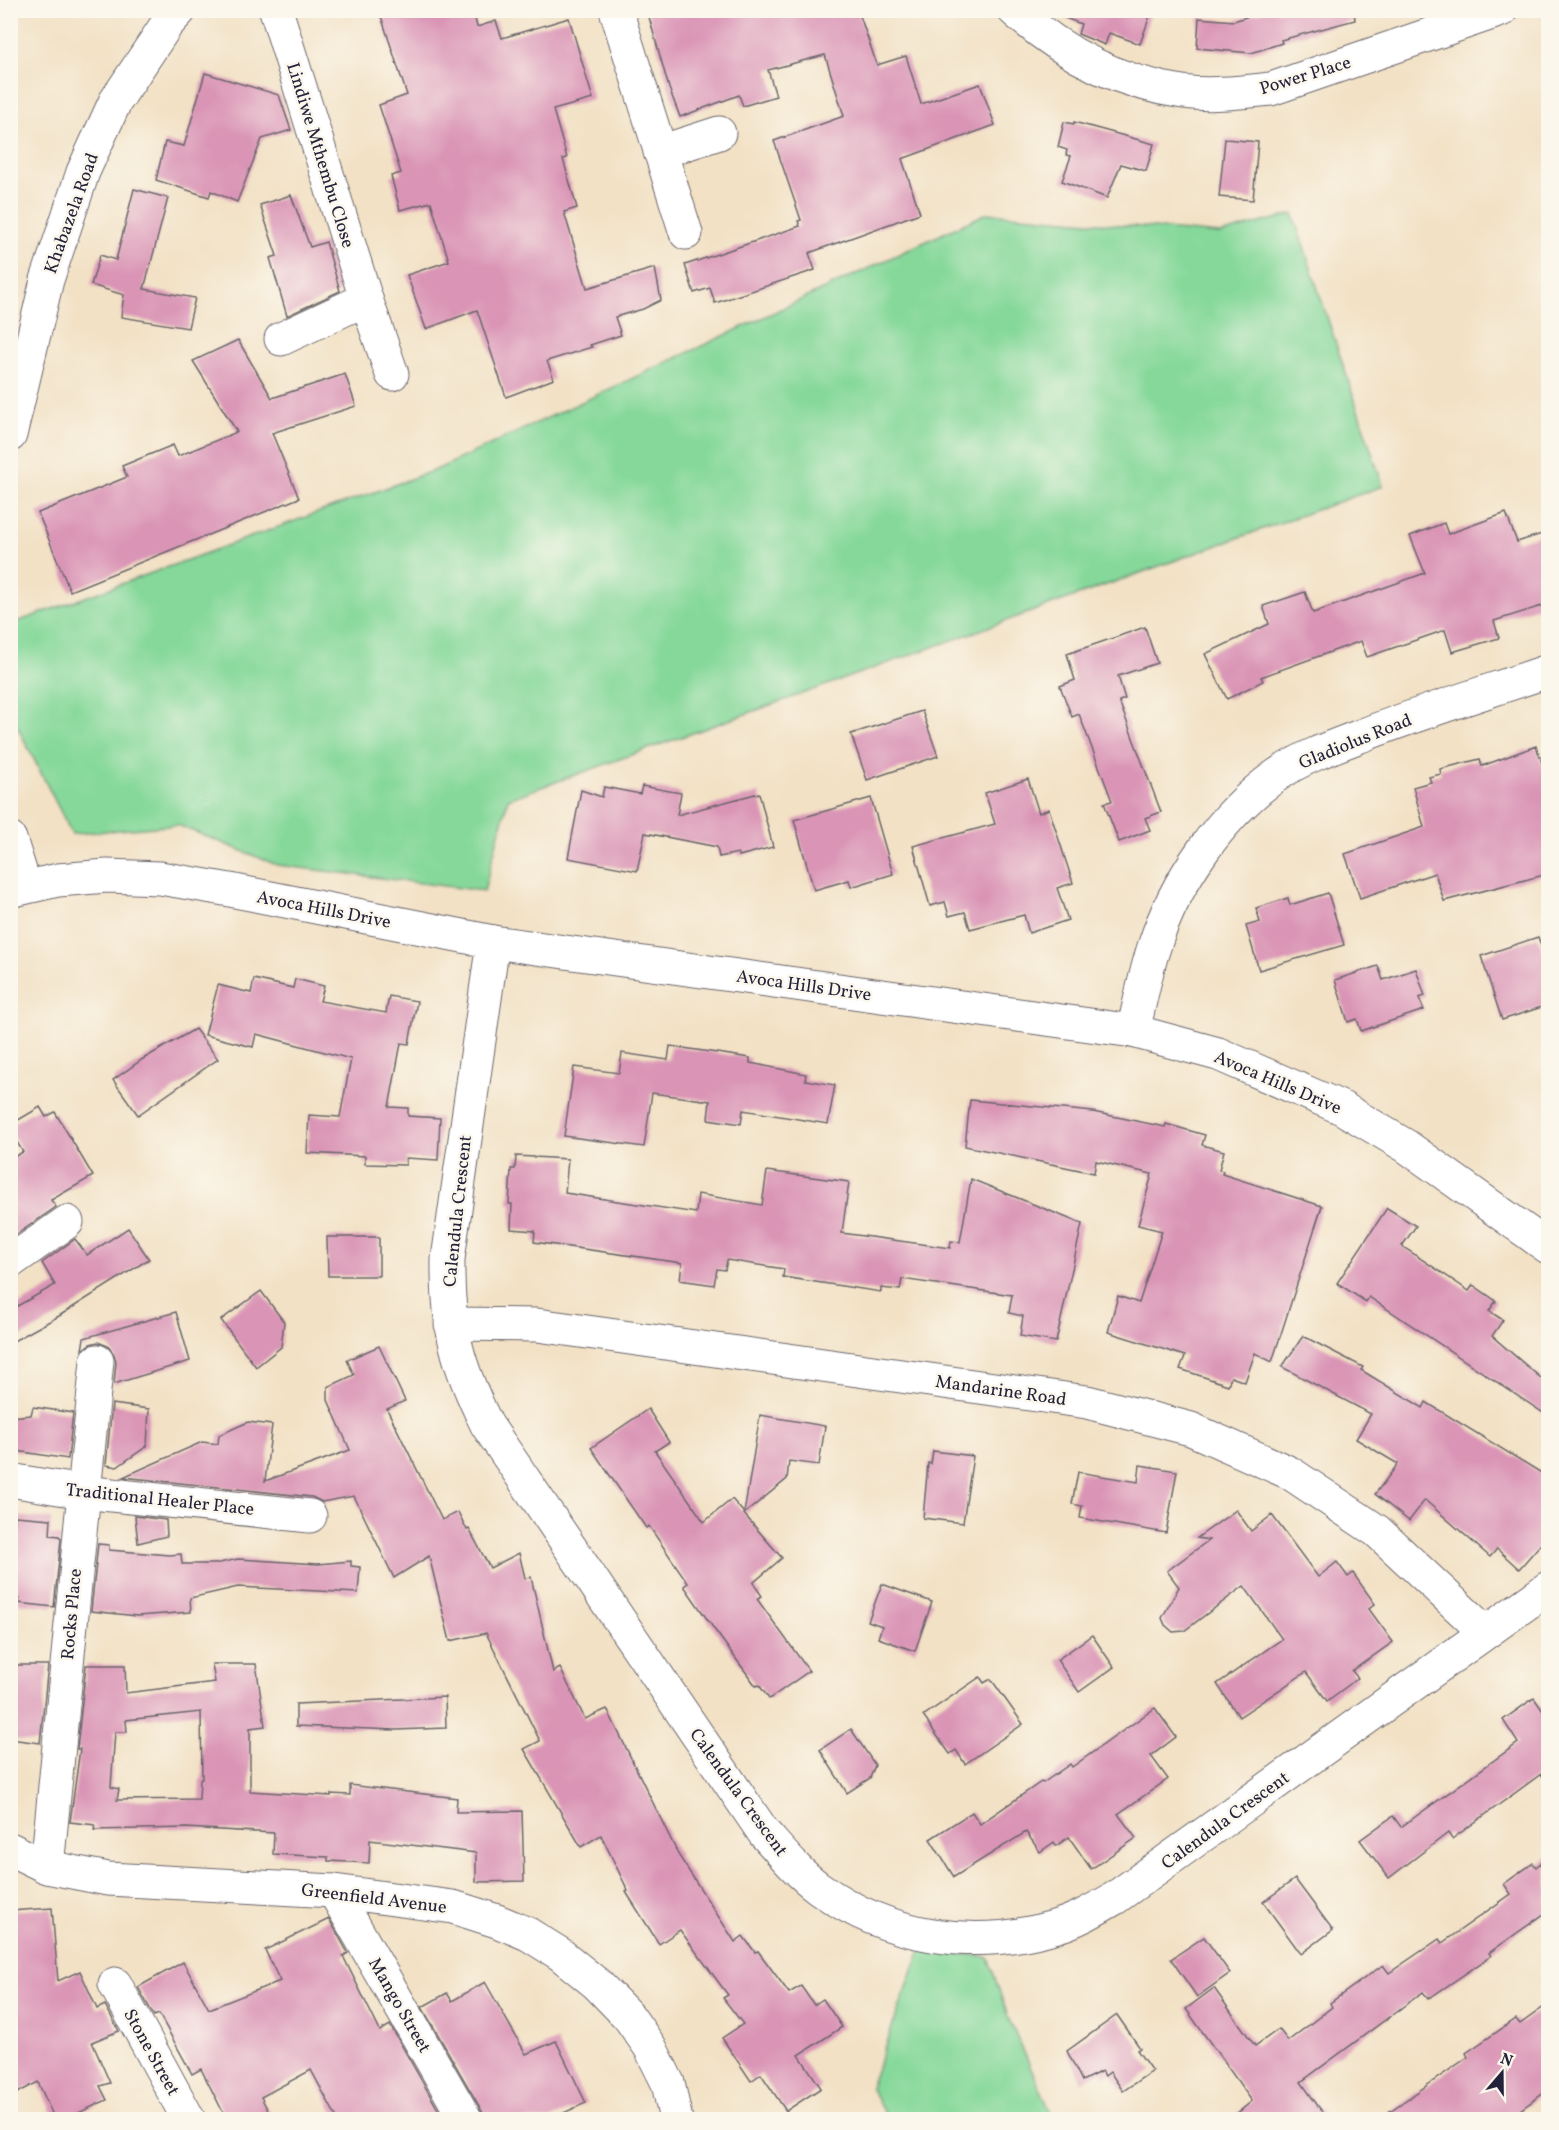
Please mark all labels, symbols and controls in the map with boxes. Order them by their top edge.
street label: Power Place [1257,51,1354,102]
street label: Lindiwe Mthembu Close [279,60,360,251]
street label: Khabazela Road [39,150,106,277]
street label: Gladiolus Road [1295,708,1416,776]
street label: Avoca Hills Drive [255,885,393,936]
street label: Avoca Hills Drive [735,965,873,1008]
street label: Avoca Hills Drive [1210,1045,1345,1121]
street label: Calendula Crescent [438,1134,479,1288]
street label: Mandarine Road [934,1370,1068,1413]
street label: Traditional Healer Place [64,1478,255,1523]
street label: Rocks Place [56,1567,89,1661]
street label: Calendula Crescent [683,1724,793,1862]
street label: Calendula Crescent [1157,1766,1295,1876]
street label: Greenfield Avenue [300,1878,448,1921]
street label: Mango Street [361,1954,436,2058]
street label: Stone Street [117,2005,185,2101]
north arrow [1472,2043,1532,2103]
text: N [1497,2048,1516,2073]

